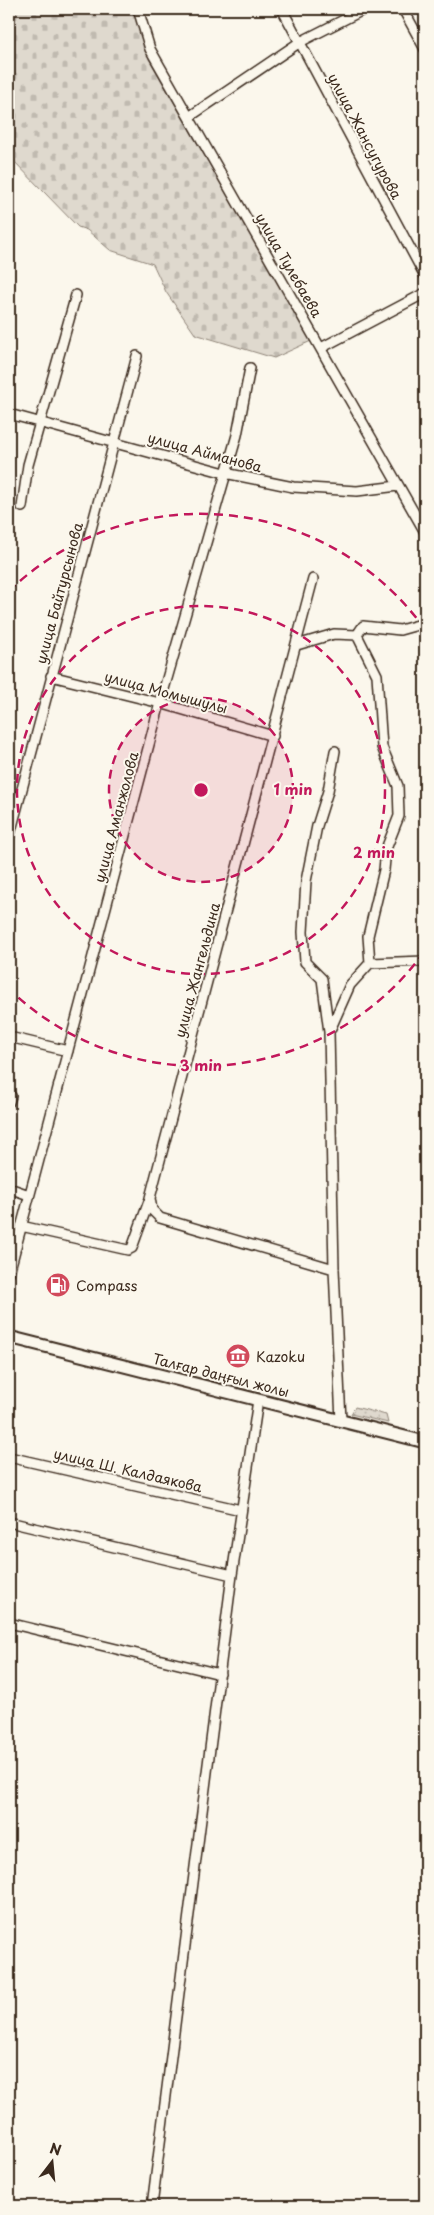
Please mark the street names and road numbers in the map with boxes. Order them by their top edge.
street label: улица Жансугурова [323,69,407,203]
street label: улица Тулебаева [250,209,328,321]
street label: улица Айманова [146,427,265,477]
street label: улица Байтурсынова [30,520,88,666]
street label: улица Момышулы [102,665,230,719]
street label: улица Аманжолова [88,749,144,885]
street label: улица Жангельдина [169,900,225,1040]
street label: Талғар даңғыл жолы [150,1348,292,1402]
street label: улица Ш. Калдаякова [52,1443,205,1497]

